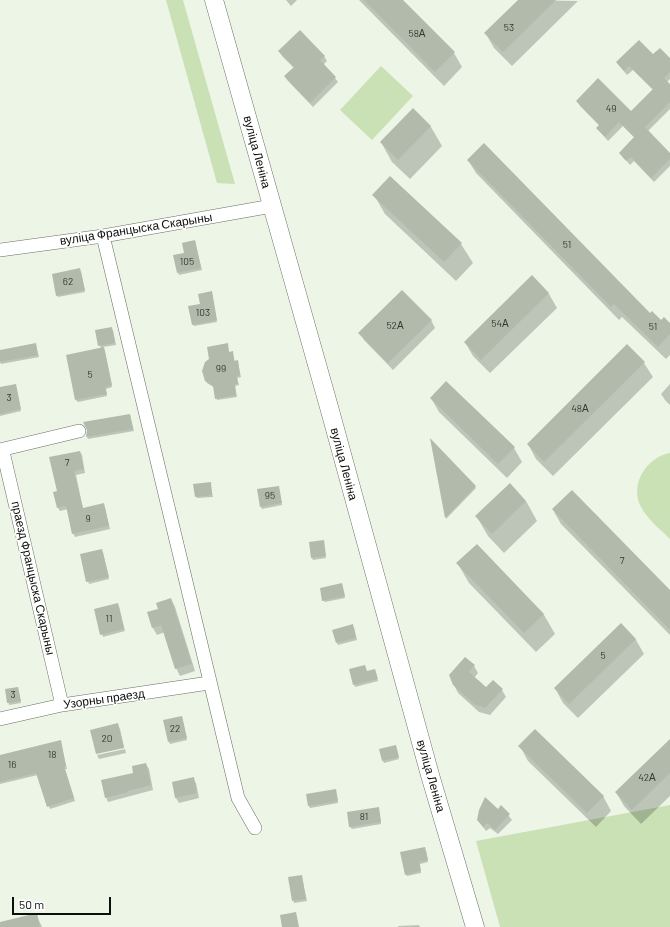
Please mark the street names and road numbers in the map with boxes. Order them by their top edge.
street label: вуліца Леніна [240,114,274,190]
street label: вуліца Францыска Скарыны [59,210,213,248]
street label: вуліца Леніна [327,426,361,502]
street label: праезд Францыска Скарыны [8,500,58,656]
street label: Узорны праезд [62,686,146,712]
street label: вуліца Леніна [414,738,448,814]

